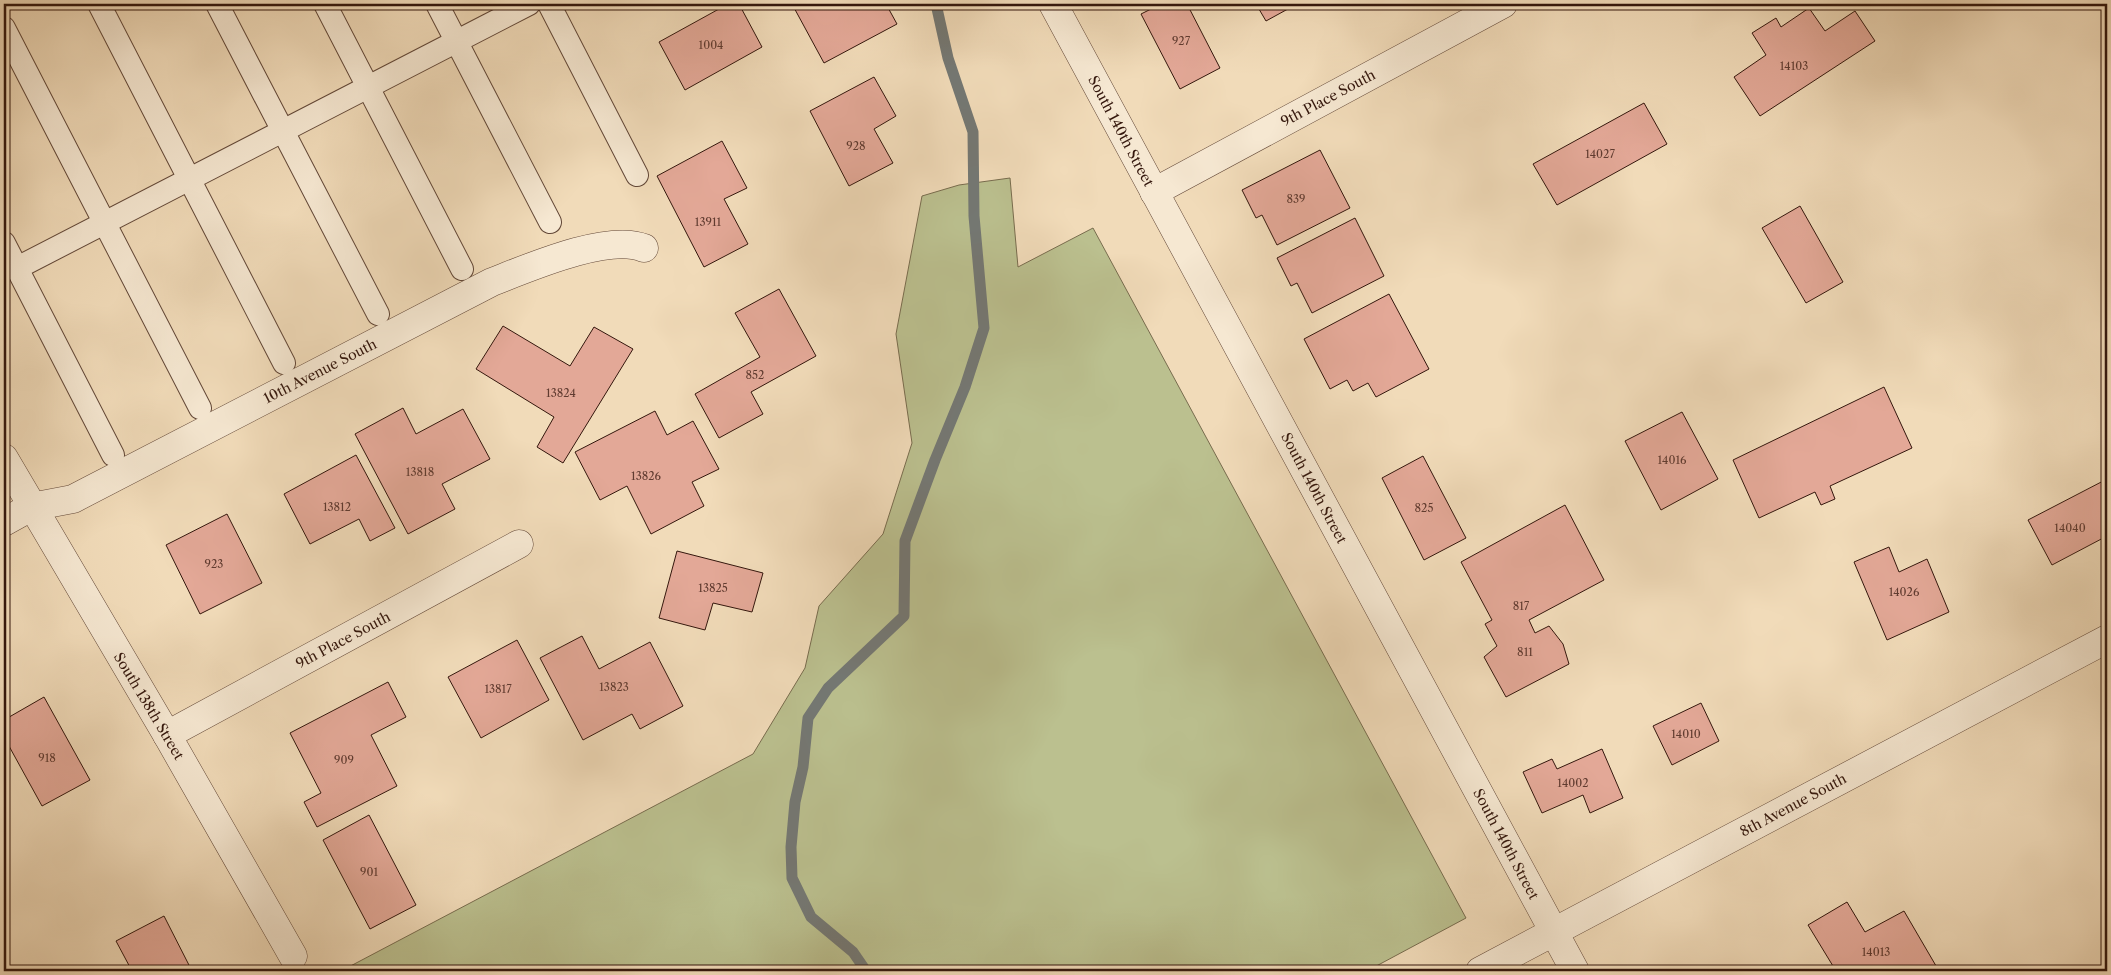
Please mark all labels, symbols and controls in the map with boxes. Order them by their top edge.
house number: 927 [1172,34,1191,48]
house number: 1004 [699,38,723,52]
house number: 14103 [1780,59,1808,73]
street label: 9th Place South [1278,65,1379,131]
street label: South 140th Street [1084,72,1158,190]
house number: 928 [846,139,866,153]
house number: 14027 [1585,147,1615,161]
house number: 839 [1286,192,1306,206]
house number: 13911 [695,215,722,229]
street label: 10th Avenue South [260,335,380,407]
house number: 852 [746,368,764,382]
house number: 13824 [546,386,576,400]
street label: South 140th Street [1277,429,1351,547]
house number: 14016 [1657,453,1687,467]
house number: 13818 [406,465,434,479]
house number: 13826 [631,469,662,483]
house number: 13812 [323,500,351,514]
house number: 825 [1415,501,1433,515]
house number: 14040 [2054,521,2086,535]
house number: 923 [205,557,223,571]
house number: 13825 [698,581,728,595]
house number: 14026 [1889,585,1920,599]
house number: 817 [1513,599,1530,613]
street label: 9th Place South [293,607,394,673]
house number: 811 [1517,645,1533,659]
street label: South 138th Street [110,649,188,763]
house number: 13823 [599,680,629,694]
house number: 13817 [484,682,512,696]
house number: 14010 [1671,727,1701,741]
house number: 918 [38,751,56,765]
house number: 909 [334,753,354,767]
street label: 8th Avenue South [1737,769,1850,841]
house number: 14002 [1557,776,1589,790]
street label: South 140th Street [1469,785,1543,903]
house number: 901 [360,865,378,879]
house number: 14013 [1862,945,1890,959]

